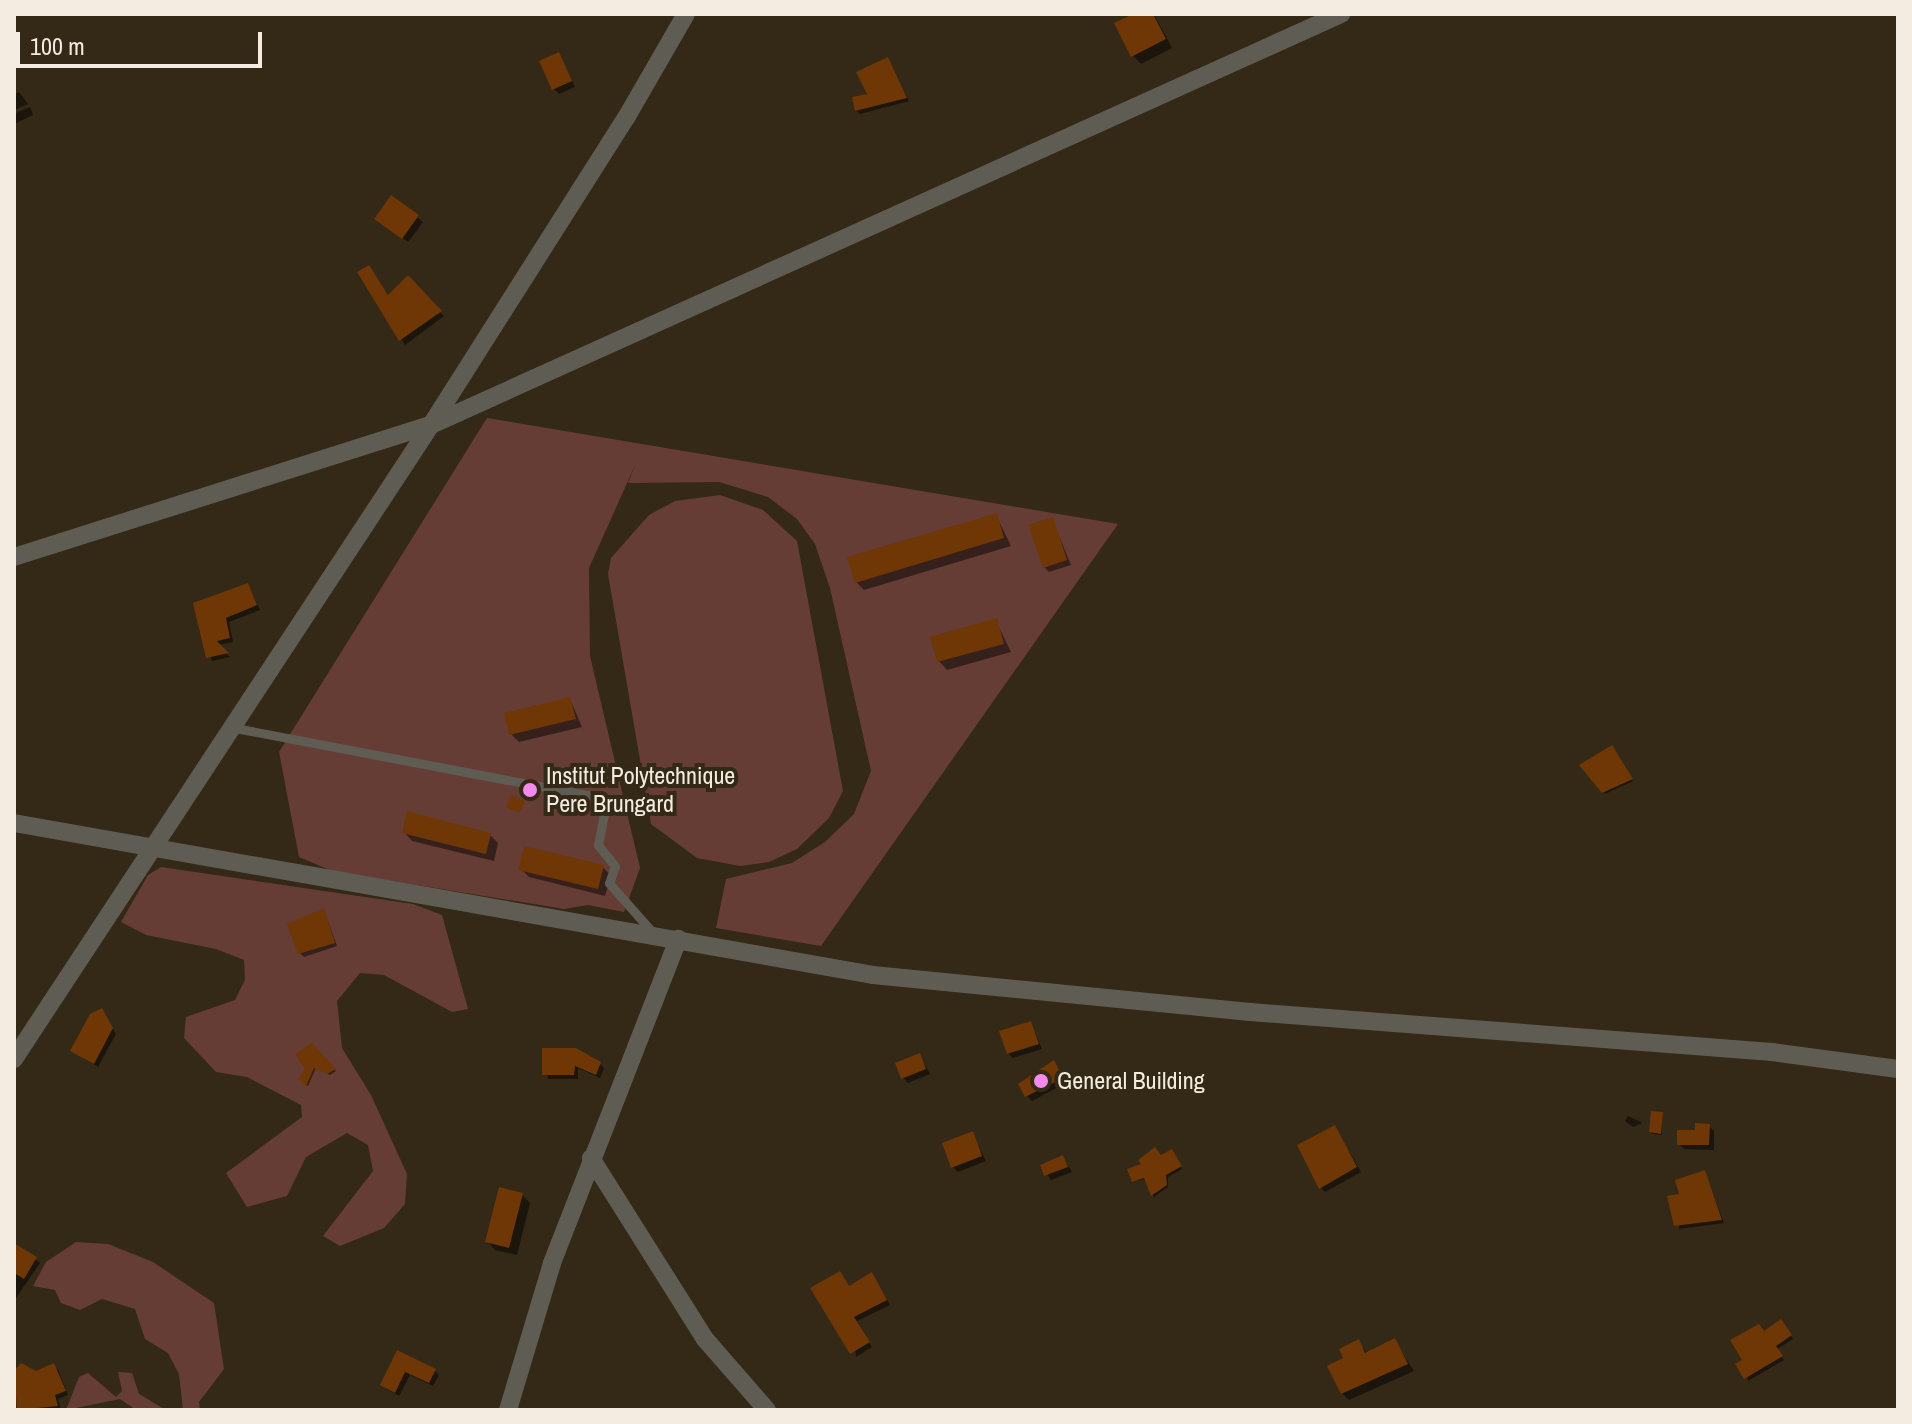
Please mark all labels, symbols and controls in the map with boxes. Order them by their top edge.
scale bar [20,16,266,66]
text: 100 m [30,30,85,62]
place label: Institut Polytechnique Pere Brungard [546,762,735,818]
marker: Institut Polytechnique Pere Brungard [521,781,539,799]
place label: General Building [1057,1067,1205,1095]
marker: General Building [1032,1072,1050,1090]

